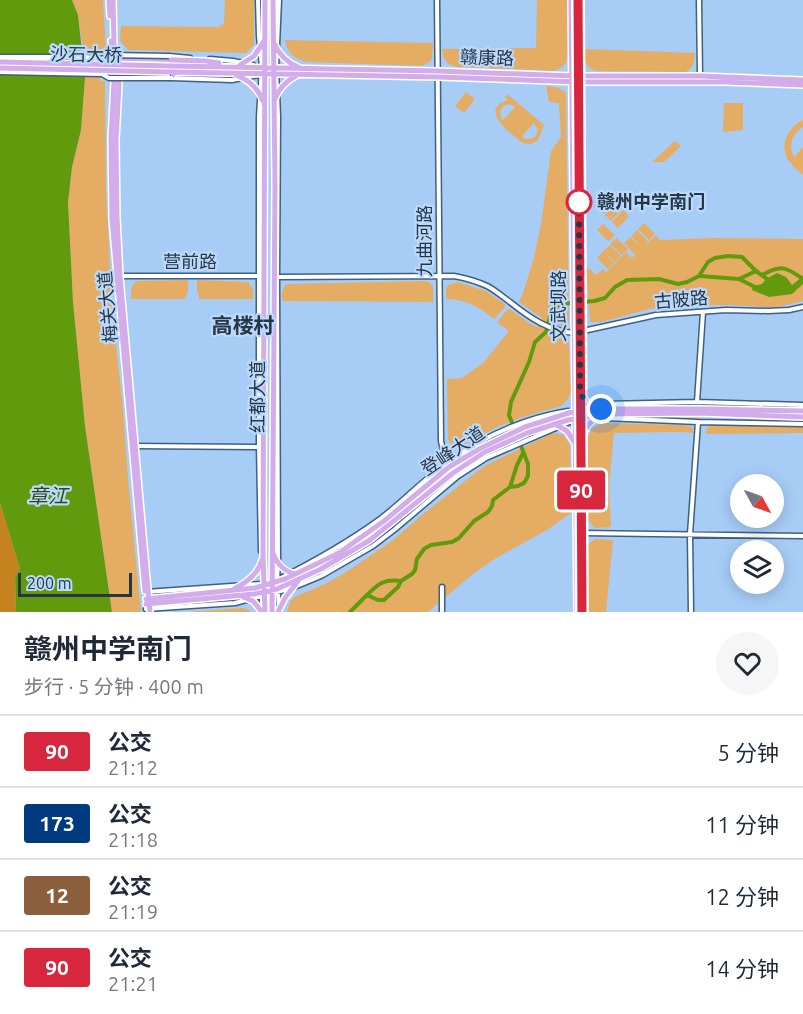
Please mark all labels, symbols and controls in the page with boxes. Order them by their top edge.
street label: 沙石大桥 [50,43,122,65]
street label: 赣康路 [460,46,514,68]
marker: 赣州中学南门 [566,189,592,215]
place label: 赣州中学南门 [597,191,705,211]
street label: 九曲河路 [414,205,434,277]
street label: 营前路 [163,251,217,271]
street label: 梅关大道 [94,270,120,344]
street label: 文武坝路 [548,270,568,342]
street label: 古陂路 [653,287,709,311]
district label: 高楼村 [212,313,275,337]
street label: 红都大道 [247,361,267,433]
your location [586,394,616,424]
street label: 登峰大道 [417,422,488,479]
line badge: 90 [554,470,608,510]
north arrow [730,474,784,528]
map controls [730,474,784,594]
text: 90 [569,478,593,502]
water label: 章江 [28,484,70,507]
button: layers [730,540,784,594]
scale bar [18,570,132,598]
text: 200 m [27,574,72,592]
button: heart [716,632,779,695]
text: 赣州中学南门 [24,633,192,664]
text: 步行 · 5 分钟 · 400 m [24,675,204,698]
text: 公交 [108,729,152,754]
text: 90 [45,739,69,763]
text: 5 分钟 [718,740,779,765]
text: 21:12 [108,756,158,779]
text: 公交 [108,801,152,826]
text: 173 [39,811,75,835]
text: 11 分钟 [705,812,779,837]
text: 21:18 [108,828,158,851]
text: 公交 [108,873,152,898]
text: 12 [45,883,69,907]
text: 12 分钟 [705,884,779,909]
text: 21:19 [108,900,158,923]
text: 公交 [108,945,152,970]
text: 90 [45,955,69,979]
text: 14 分钟 [705,956,779,981]
text: 21:21 [108,972,158,995]

